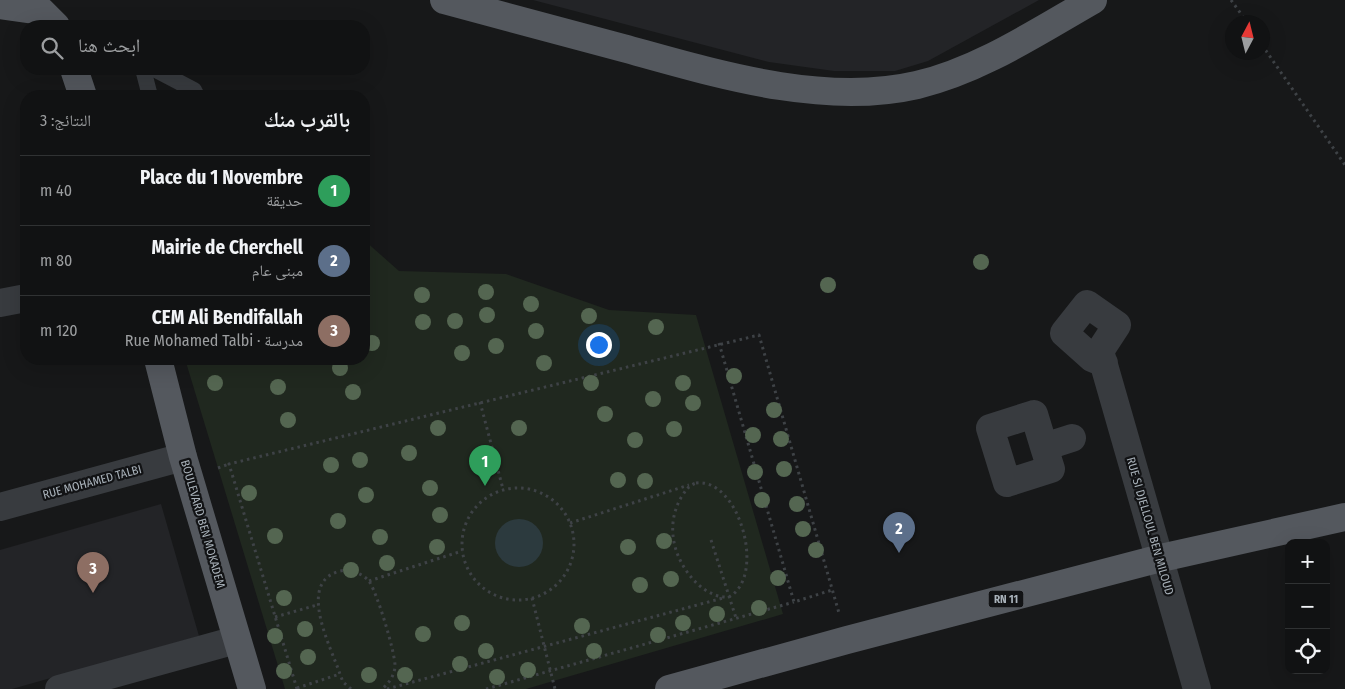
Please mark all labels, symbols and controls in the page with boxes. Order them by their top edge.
north arrow [1225,15,1270,60]
search box [20,20,370,75]
icon: search [38,34,66,62]
text: ابحث هنا [78,34,140,57]
text: بالقرب منك [264,107,350,133]
text: النتائج: 3 [40,111,91,130]
text: Place du 1 Novembre [140,166,303,189]
text: 40 m [40,181,72,200]
text: 1 [331,181,337,200]
text: حديقة [266,191,303,210]
text: Mairie de Cherchell [152,236,303,259]
text: 80 m [40,251,72,270]
text: 2 [330,251,338,270]
text: مبنى عام [252,261,303,280]
text: CEM Ali Bendifallah [152,306,303,329]
text: 120 m [40,321,78,340]
text: 3 [330,321,338,340]
text: مدرسة · Rue Mohamed Talbi [125,331,303,350]
your location [586,332,612,358]
pin: 1 [469,445,501,486]
street label: RUE SI DJELLOUL BEN MILOUD [1124,455,1176,597]
street label: BOULEVARD BEN MOKADEM [178,458,228,590]
street label: RUE MOHAMED TALBI [41,462,143,502]
pin: 2 [883,512,915,553]
map controls [1285,539,1330,674]
button: + [1285,539,1330,584]
pin: 3 [77,552,109,593]
button: − [1285,584,1330,629]
road number: RN 11 [988,590,1024,608]
button: locate [1285,629,1330,674]

